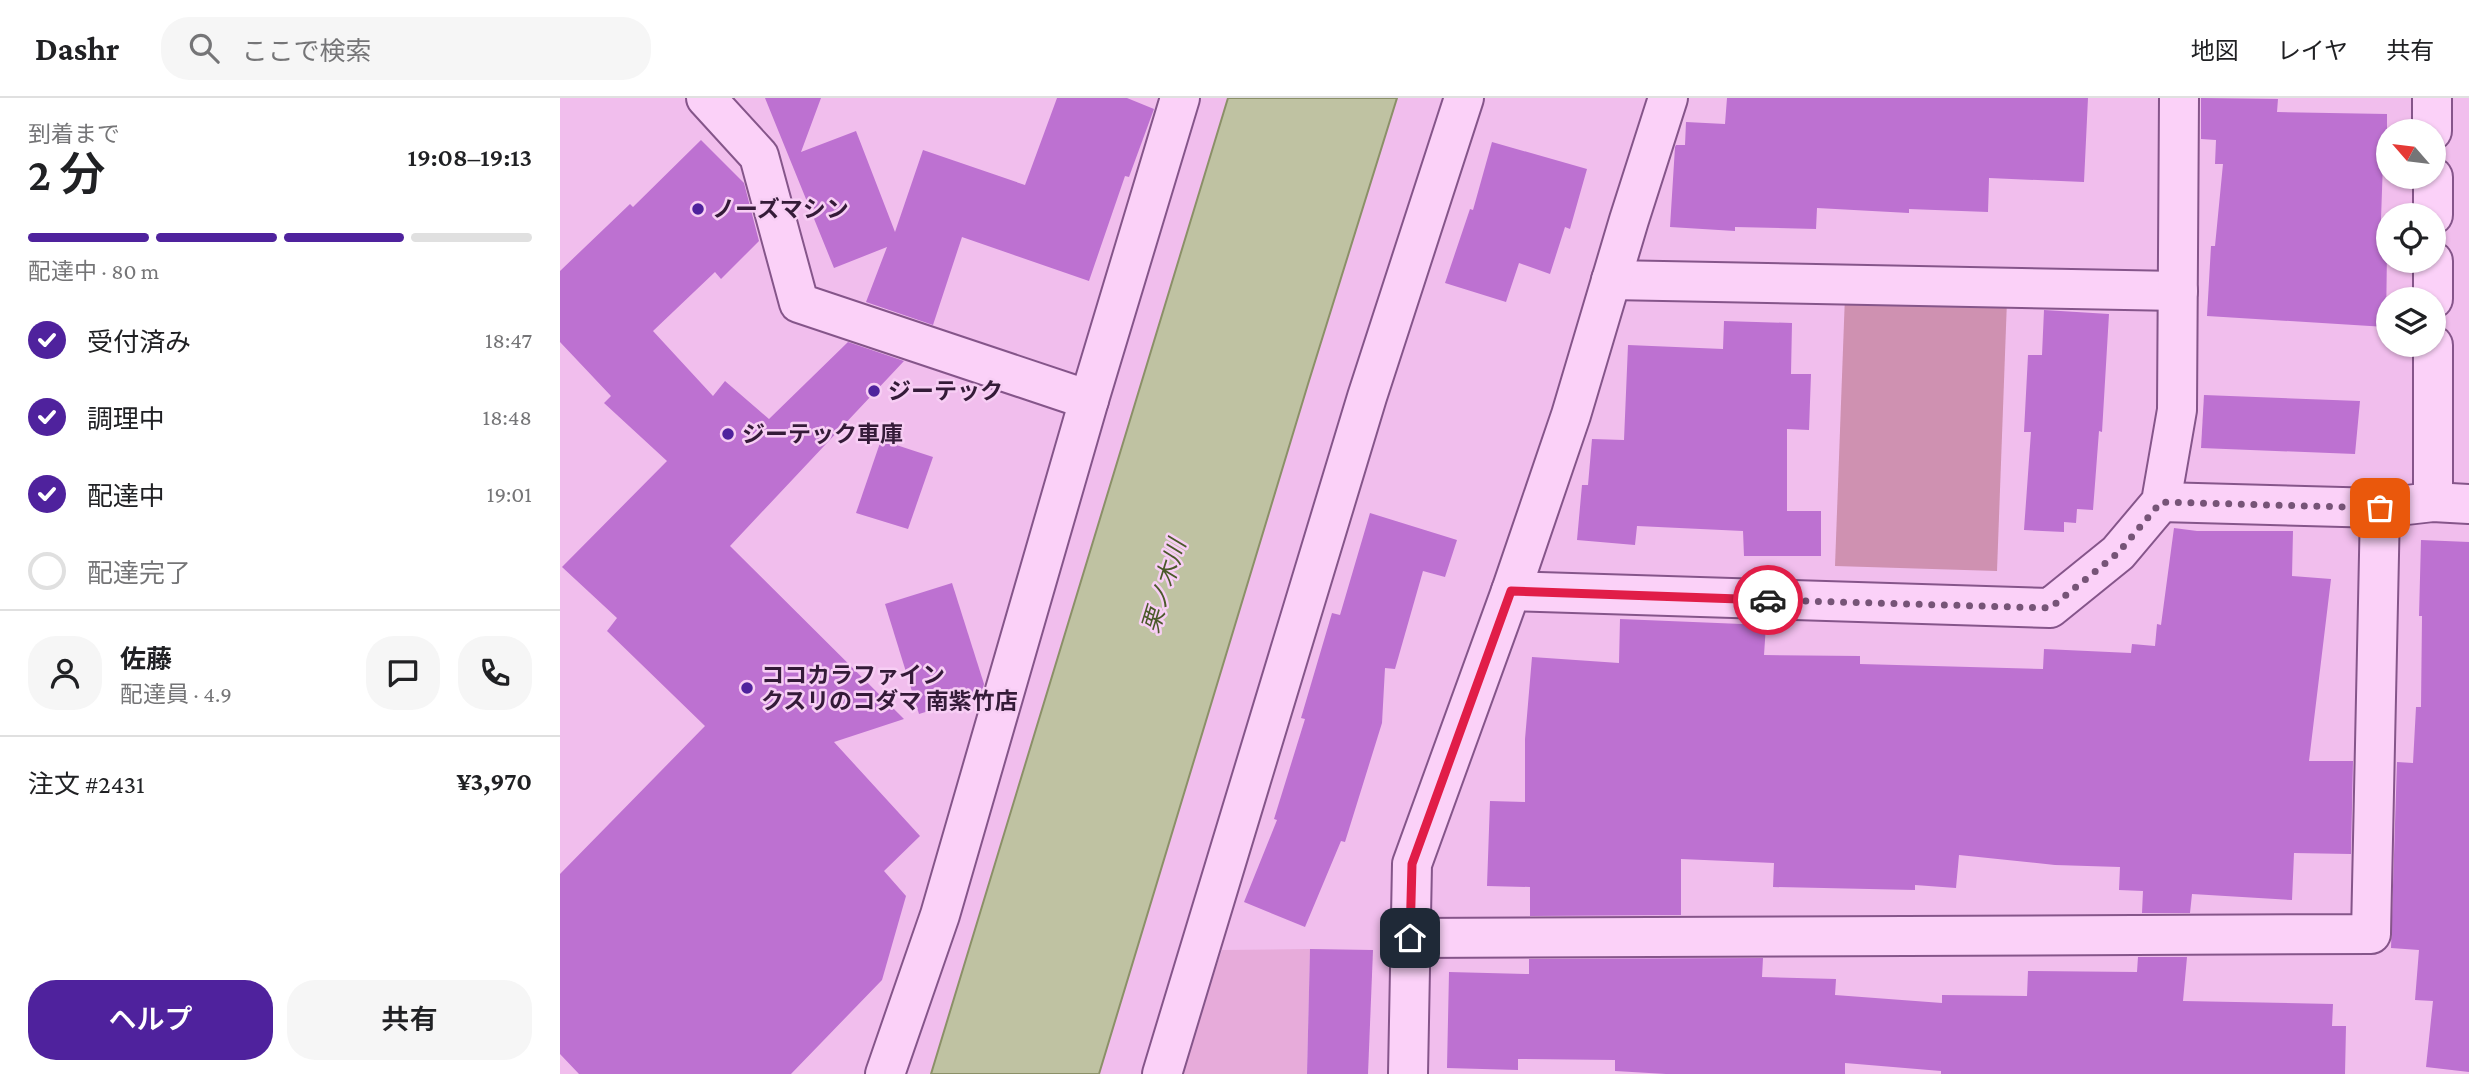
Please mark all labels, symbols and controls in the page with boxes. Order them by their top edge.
search box [161,17,651,80]
icon: search [185,29,223,67]
text: Dashr [35,30,119,67]
text: ここで検索 [241,37,371,66]
text: 地図 [2191,37,2239,64]
text: レイヤ [2277,37,2348,64]
text: 共有 [2386,37,2434,64]
north arrow [2376,119,2446,189]
map controls [2376,119,2446,357]
text: 到着まで [28,121,120,147]
text: 19:08–19:13 [408,143,532,172]
text: 2 分 [28,149,106,200]
place label: ノーズマシン [712,196,849,222]
marker: ノーズマシン [690,201,706,217]
button: locate [2376,203,2446,273]
text: 配達中 · 80 m [28,258,159,284]
button: layers [2376,287,2446,357]
icon: check [28,321,66,359]
text: 18:47 [485,327,532,353]
text: 受付済み [87,328,191,357]
place label: ジーテック [888,378,1003,404]
marker: ジーテック [866,383,882,399]
icon: check [28,398,66,436]
text: 18:48 [483,404,532,430]
text: 調理中 [87,405,165,434]
place label: ジーテック車庫 [742,421,903,447]
marker: ジーテック車庫 [720,426,736,442]
icon: check [28,475,66,513]
pin [2350,478,2410,538]
text: 19:01 [487,481,532,507]
text: 配達中 [87,482,165,511]
icon: bag [2361,489,2399,527]
water label: 栗ノ木川 [1137,533,1191,636]
text: 配達完了 [87,559,191,588]
courier [1733,565,1803,635]
icon: car [1749,581,1787,619]
button: person [28,636,102,710]
button: chat [366,636,440,710]
button: phone [458,636,532,710]
text: 佐藤 [120,645,172,674]
place label: ココカラファイン クスリのコダマ 南紫竹店 [761,662,1018,714]
marker: ココカラファイン クスリのコダマ 南紫竹店 [739,680,755,696]
text: 配達員 · 4.9 [120,681,232,707]
text: ¥3,970 [457,767,532,796]
text: 注文 #2431 [28,770,145,799]
pin [1380,908,1440,968]
icon: home [1391,919,1429,957]
button: ヘルプ [28,980,273,1060]
button: 共有 [287,980,532,1060]

